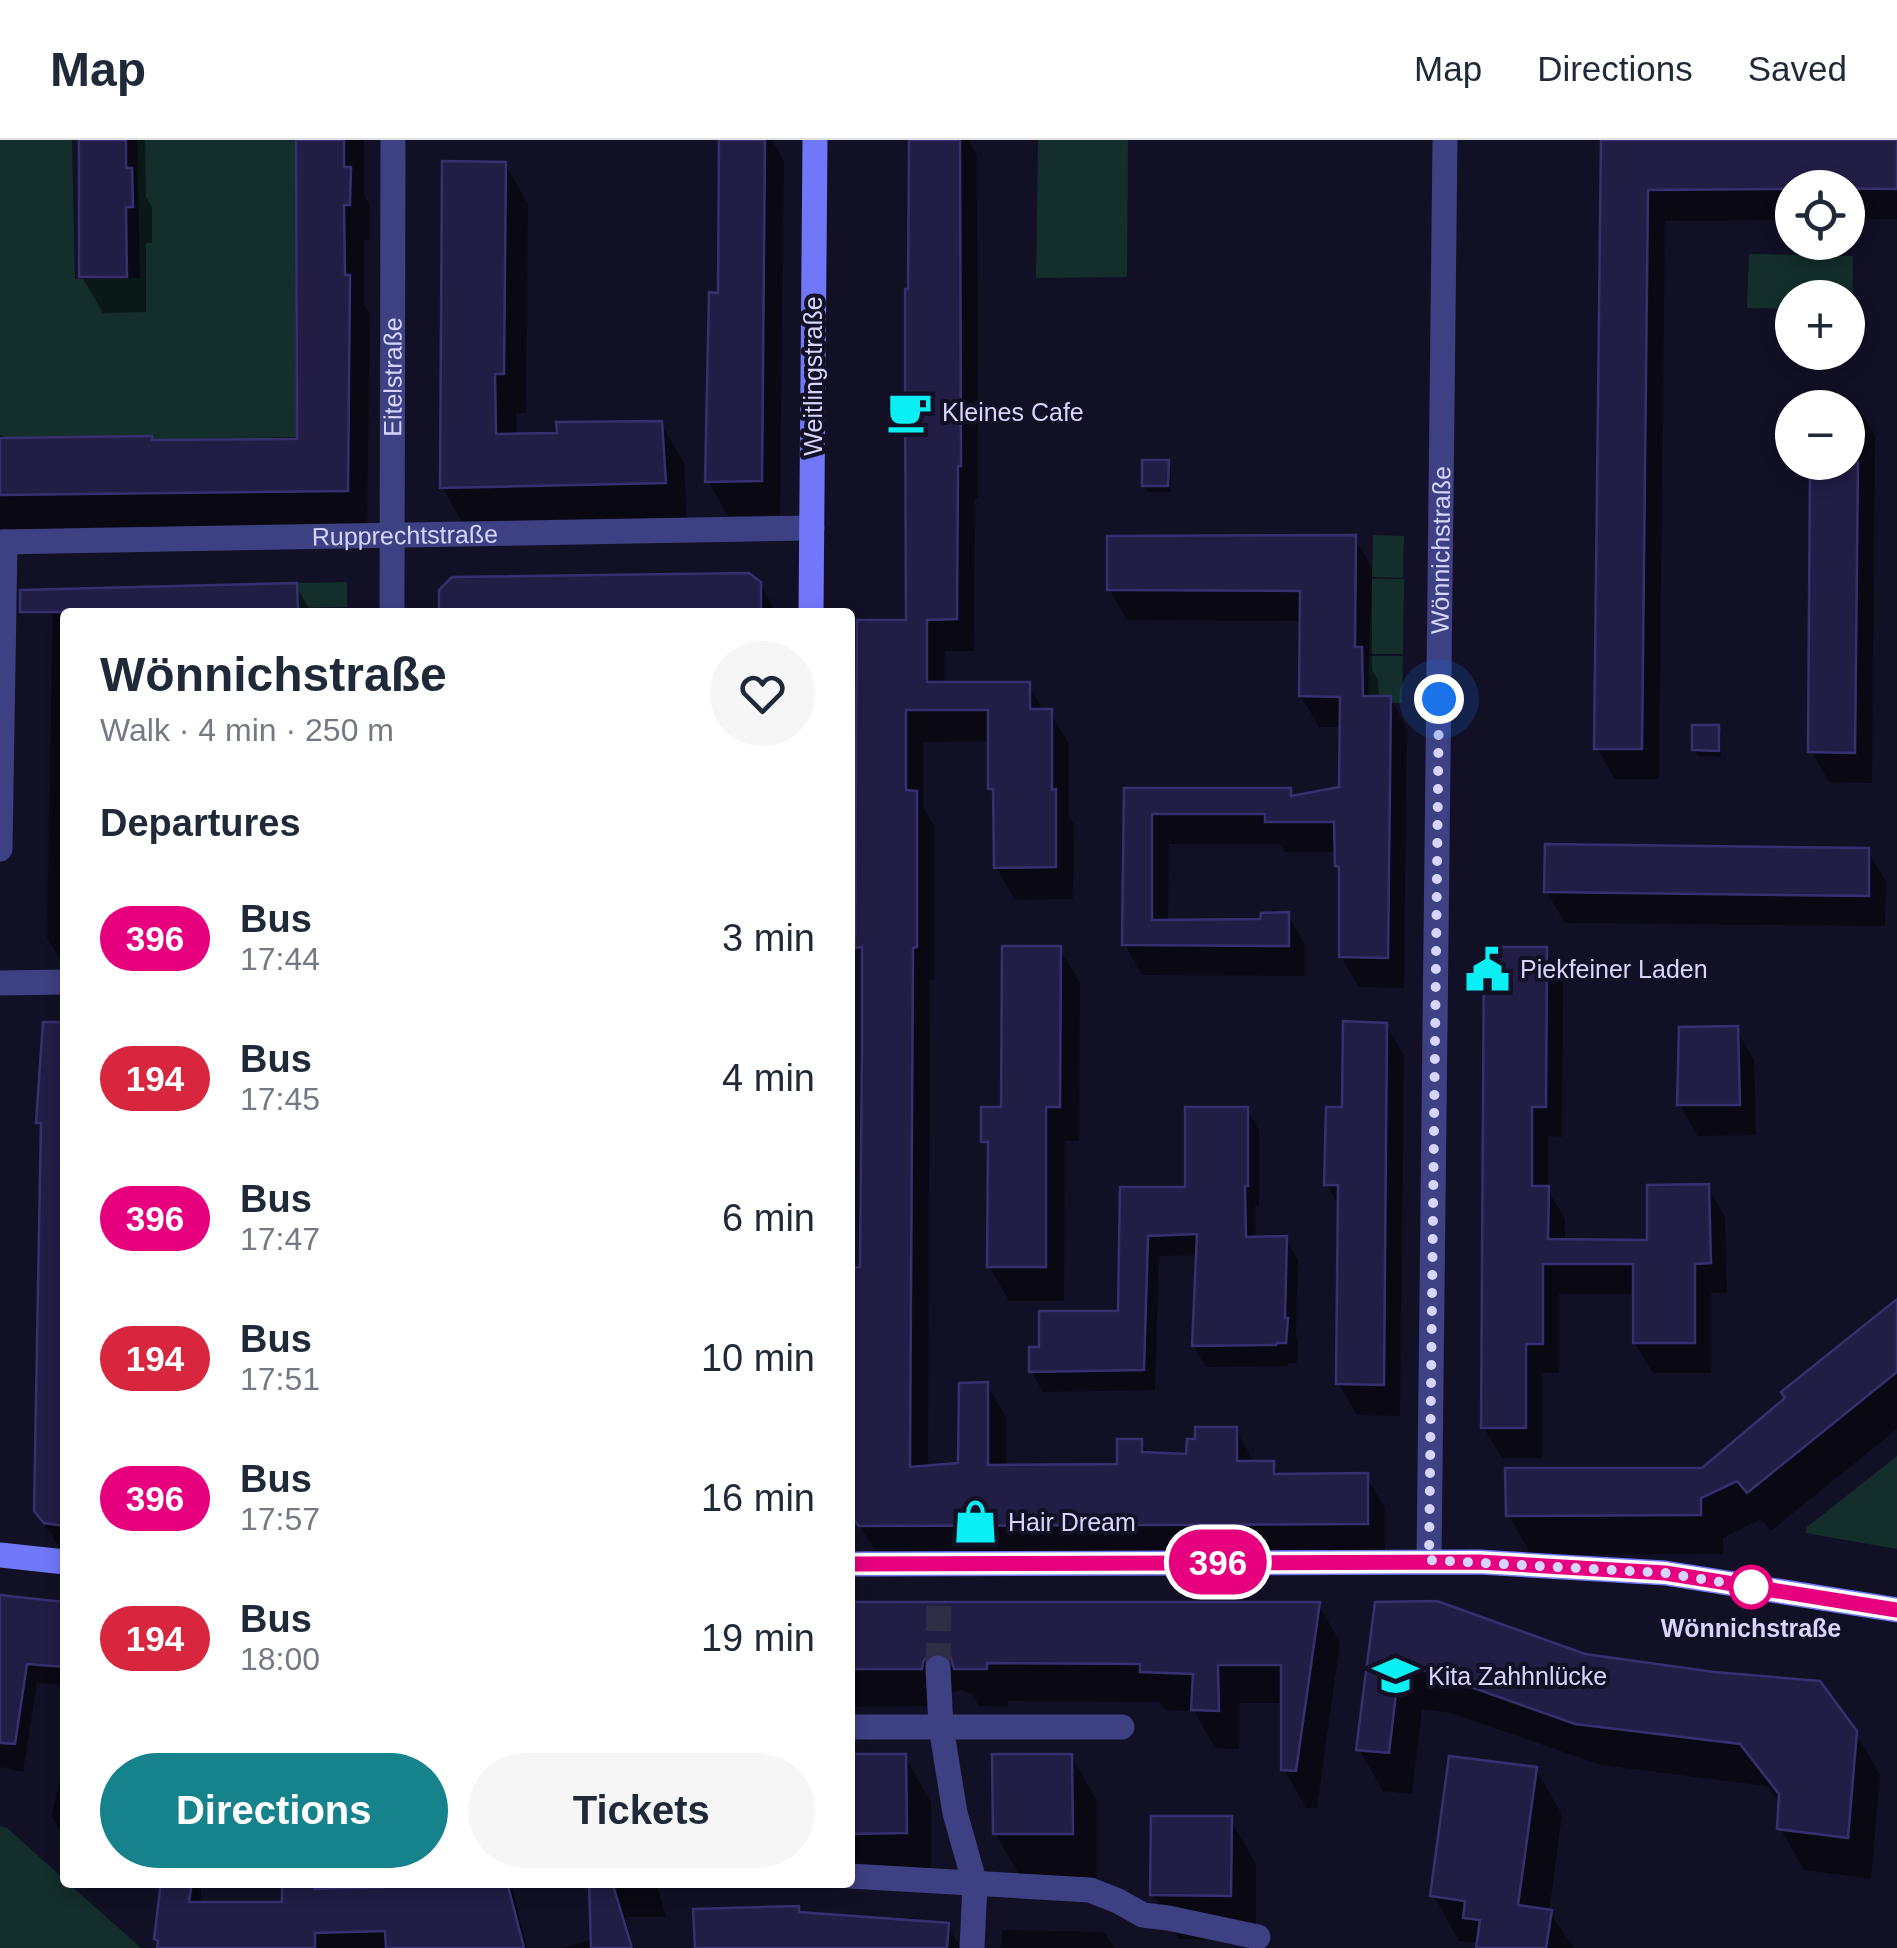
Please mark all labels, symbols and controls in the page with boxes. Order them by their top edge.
text: Map [50,43,146,96]
text: Map [1414,49,1482,88]
text: Directions [1537,49,1693,88]
text: Saved [1748,49,1847,88]
map controls [1775,170,1865,480]
button: locate [1775,170,1865,260]
button: + [1775,280,1865,370]
street label: Weitlingstraße [799,296,827,456]
street label: Eitelstraße [378,317,407,437]
cafe icon: Kleines Cafe [885,388,933,436]
button: − [1775,390,1865,480]
place label: Kleines Cafe [942,398,1084,426]
street label: Wönnichstraße [1425,466,1455,634]
street label: Rupprechtstraße [312,519,498,551]
button: heart [710,641,815,746]
text: Wönnichstraße [100,648,447,701]
your location [1414,674,1464,724]
text: Walk · 4 min · 250 m [100,712,394,748]
text: Departures [100,802,301,844]
text: Bus [240,898,312,940]
text: 3 min [722,917,815,959]
text: 396 [126,919,184,958]
text: 17:44 [240,941,320,977]
public building icon: Piekfeiner Laden [1463,945,1511,993]
place label: Piekfeiner Laden [1520,955,1708,983]
text: Bus [240,1038,312,1080]
text: 4 min [722,1057,815,1099]
text: 194 [126,1059,184,1098]
text: 17:45 [240,1081,320,1117]
text: Bus [240,1178,312,1220]
text: 6 min [722,1197,815,1239]
text: 396 [126,1199,184,1238]
text: 17:47 [240,1221,320,1257]
text: Bus [240,1318,312,1360]
text: 10 min [701,1337,815,1379]
text: 194 [126,1339,184,1378]
text: 17:51 [240,1361,320,1397]
text: Bus [240,1458,312,1500]
text: 16 min [701,1477,815,1519]
text: 396 [126,1479,184,1518]
shop icon: Hair Dream [951,1498,999,1546]
text: 17:57 [240,1501,320,1537]
place label: Hair Dream [1008,1508,1136,1536]
line badge: 396 [1160,1530,1276,1594]
text: 396 [1189,1543,1247,1582]
marker: Wönnichstraße [1730,1566,1772,1608]
text: Bus [240,1598,312,1640]
place label: Wönnichstraße [1661,1614,1841,1642]
text: 19 min [701,1617,815,1659]
text: 194 [126,1619,184,1658]
text: 18:00 [240,1641,320,1677]
school or university icon: Kita Zahhnlücke [1371,1652,1419,1700]
place label: Kita Zahhnlücke [1428,1662,1607,1690]
button: Directions [100,1753,448,1868]
button: Tickets [468,1753,815,1868]

